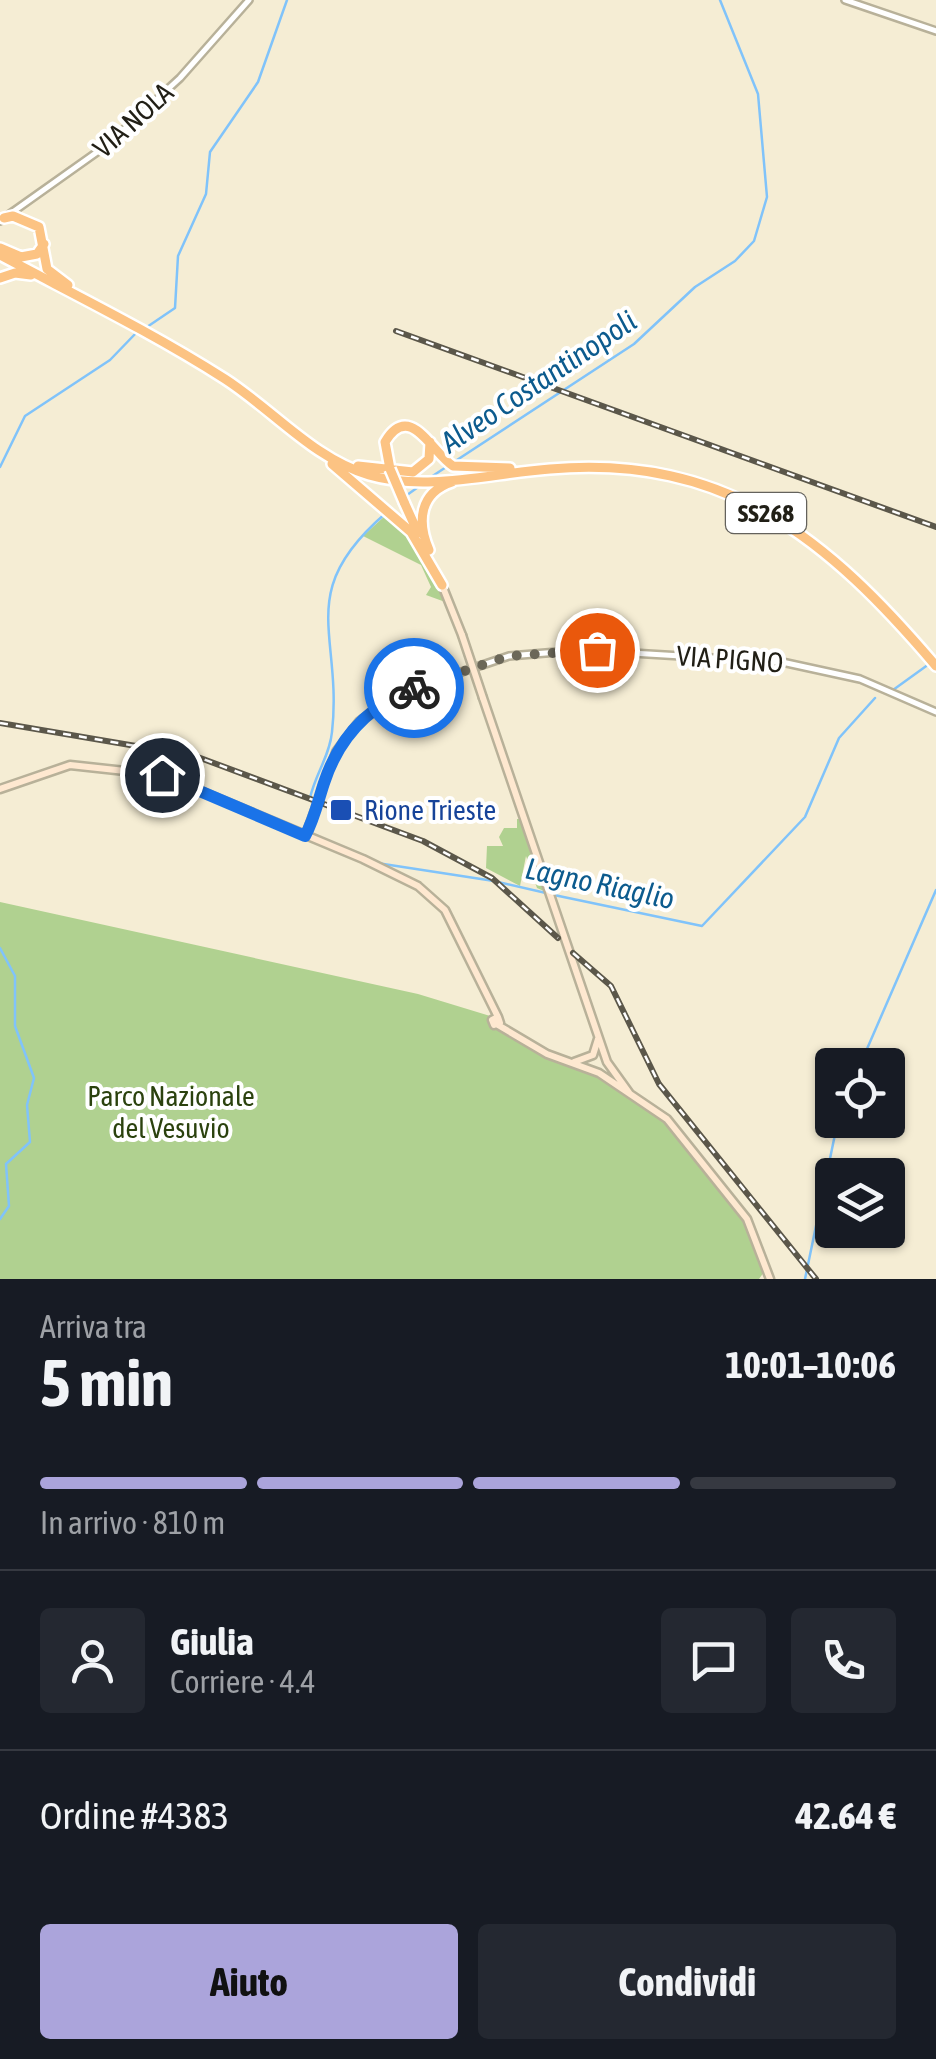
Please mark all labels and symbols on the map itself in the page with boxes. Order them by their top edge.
street label: VIA NOLA [87,76,180,164]
water label: Alveo Costantinopoli [433,303,642,459]
road number: SS268 [726,493,806,533]
pin [555,608,640,693]
courier [364,638,464,738]
street label: VIA PIGNO [676,639,784,679]
pin [120,733,205,818]
place label: Rione Trieste [364,794,496,826]
marker: Rione Trieste [328,797,354,823]
water label: Lagno Riaglio [522,851,678,915]
park label: Parco Nazionale del Vesuvio [87,1080,255,1144]

